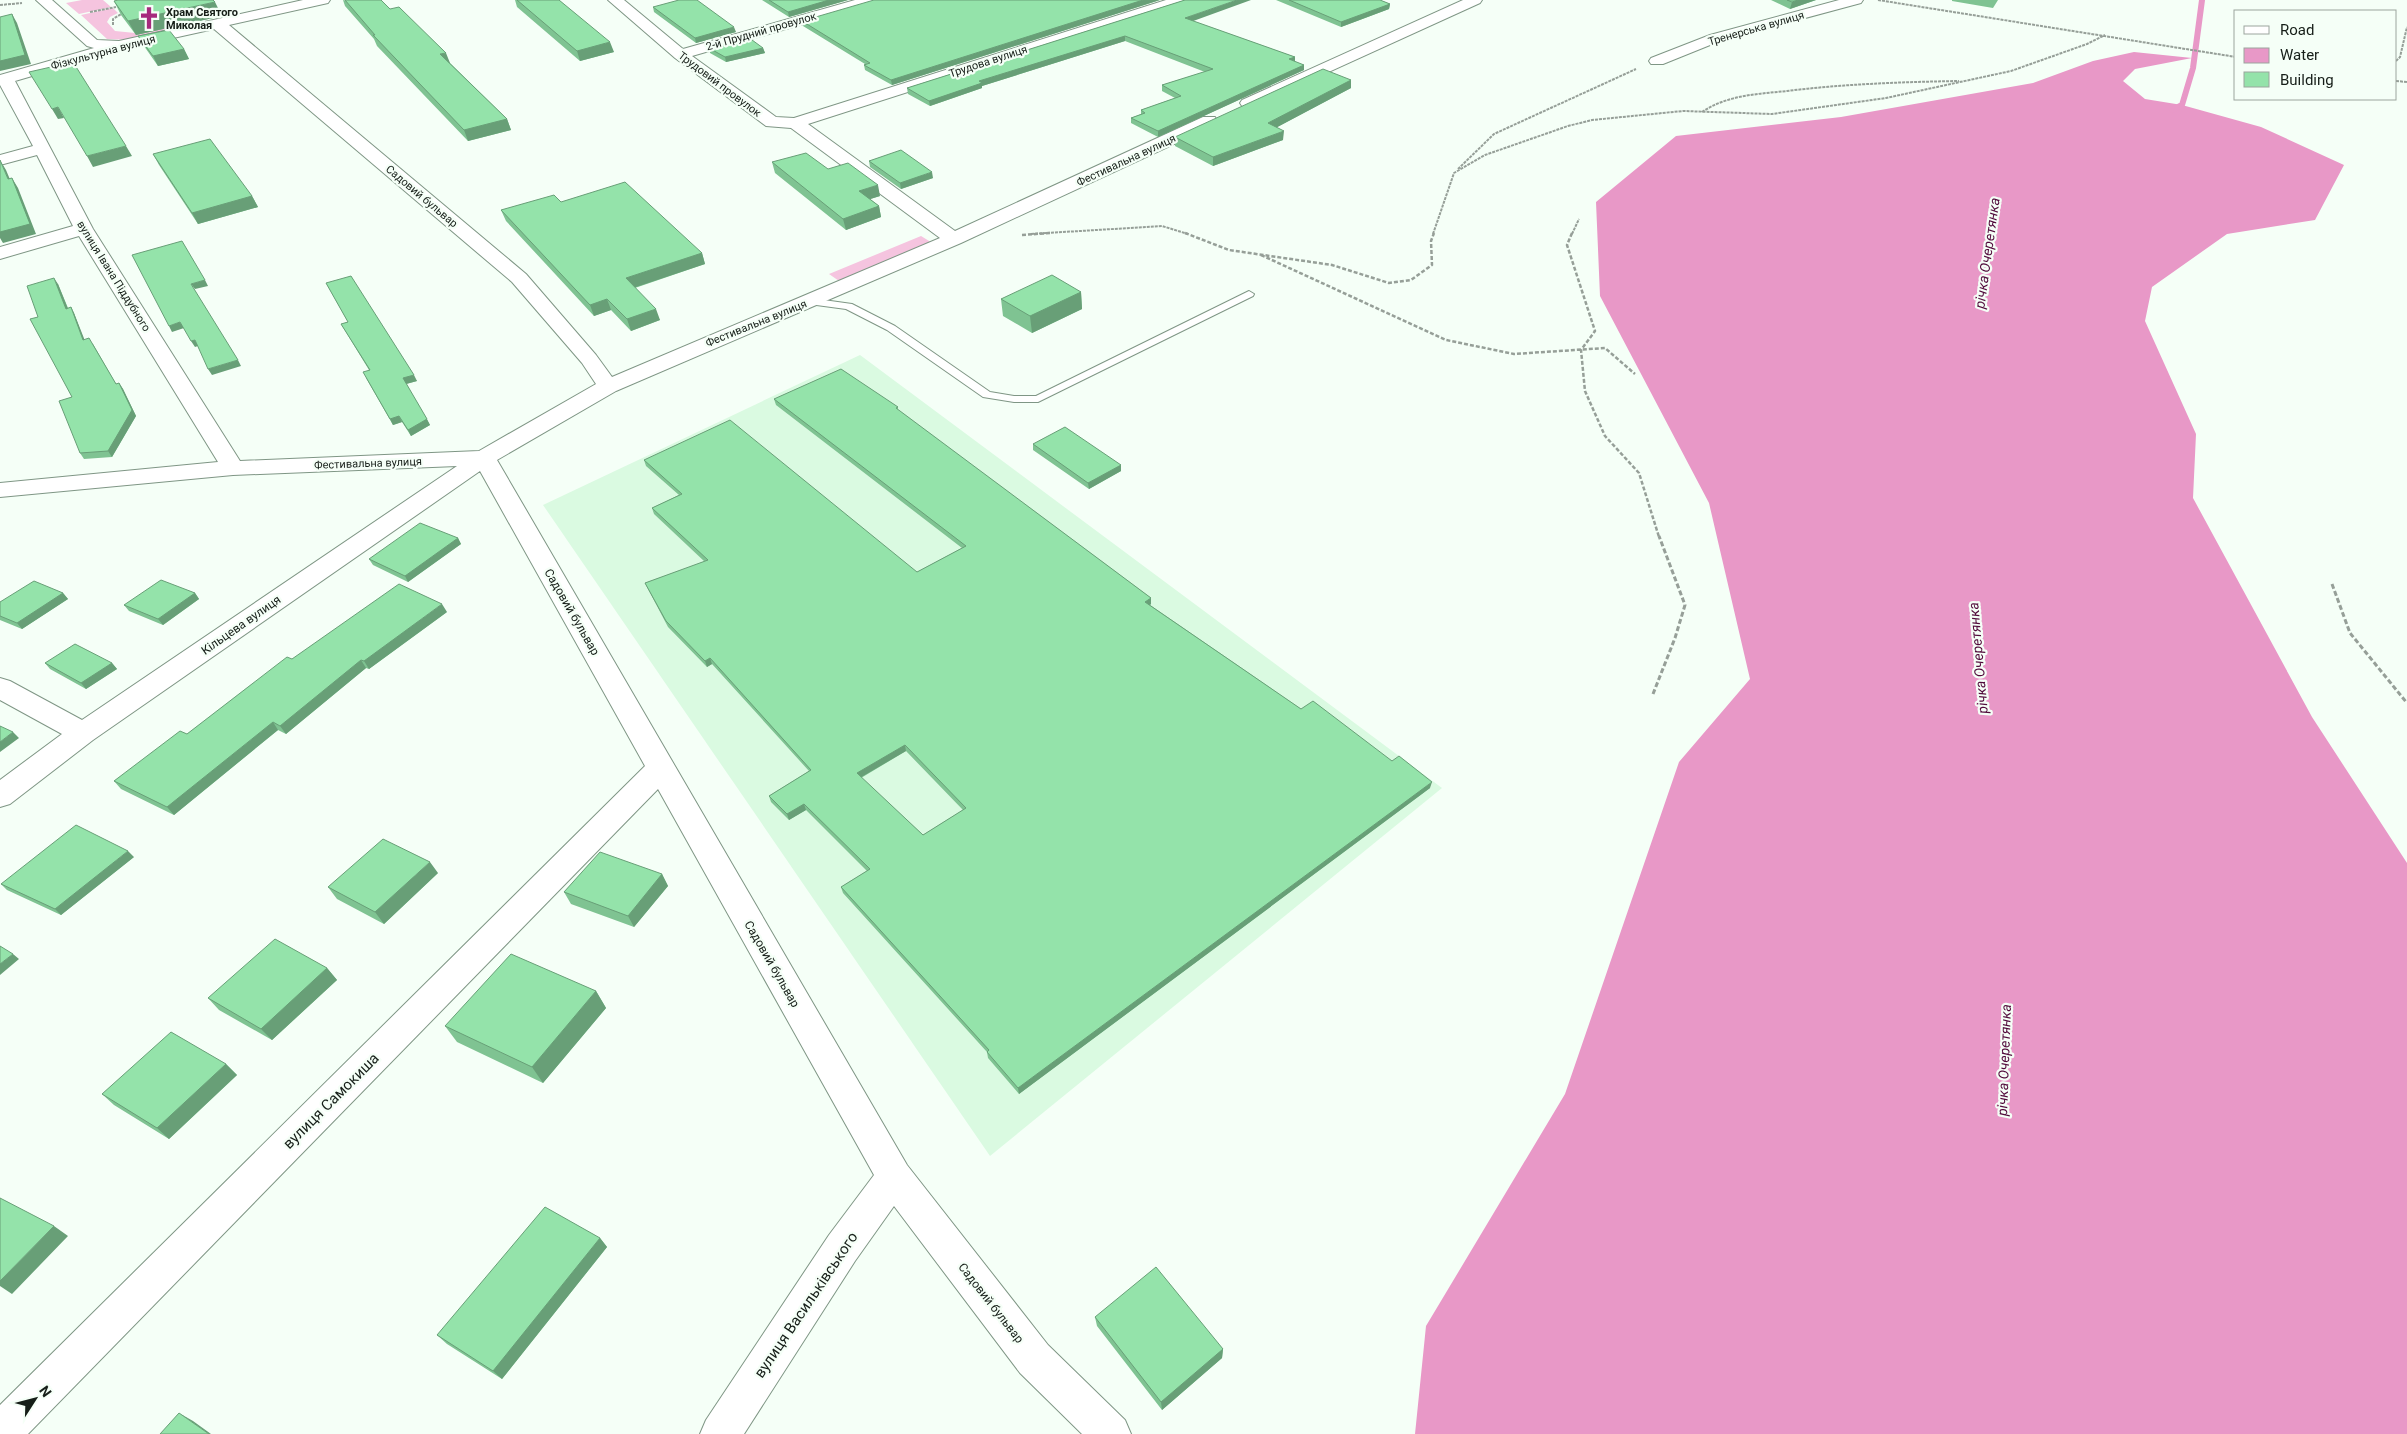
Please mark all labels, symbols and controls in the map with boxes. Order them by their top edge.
church icon: Храм Святого Миколая [136,5,162,31]
place label: Храм Святого Миколая [166,6,238,32]
street label: 2-й Прудний провулок [704,9,818,53]
street label: Тренерська вулиця [1707,9,1806,48]
legend [2234,10,2397,100]
text: Road [2280,21,2314,39]
street label: Фізкультурна вулиця [49,32,157,73]
street label: Трудова вулиця [947,43,1029,80]
text: Water [2280,46,2319,64]
street label: Трудовий провулок [676,49,764,120]
text: Building [2280,71,2334,89]
street label: Фестивальна вулиця [1075,132,1178,189]
street label: Садовий бульвар [383,163,460,230]
water label: річка Очеретянка [1971,197,2003,310]
street label: вулиця Івана Піддубного [74,218,153,334]
street label: Фестивальна вулиця [704,297,809,350]
street label: Фестивальна вулиця [314,455,422,472]
street label: Садовий бульвар [541,566,603,658]
street label: Кільцева вулиця [199,592,283,658]
water label: річка Очеретянка [1965,602,1991,715]
street label: Садовий бульвар [741,918,803,1010]
water label: річка Очеретянка [1994,1004,2014,1117]
street label: вулиця Самокиша [279,1049,383,1153]
street label: вулиця Васильківського [750,1229,862,1381]
street label: Садовий бульвар [955,1260,1027,1346]
north arrow [10,1374,60,1424]
text: N [36,1383,55,1400]

